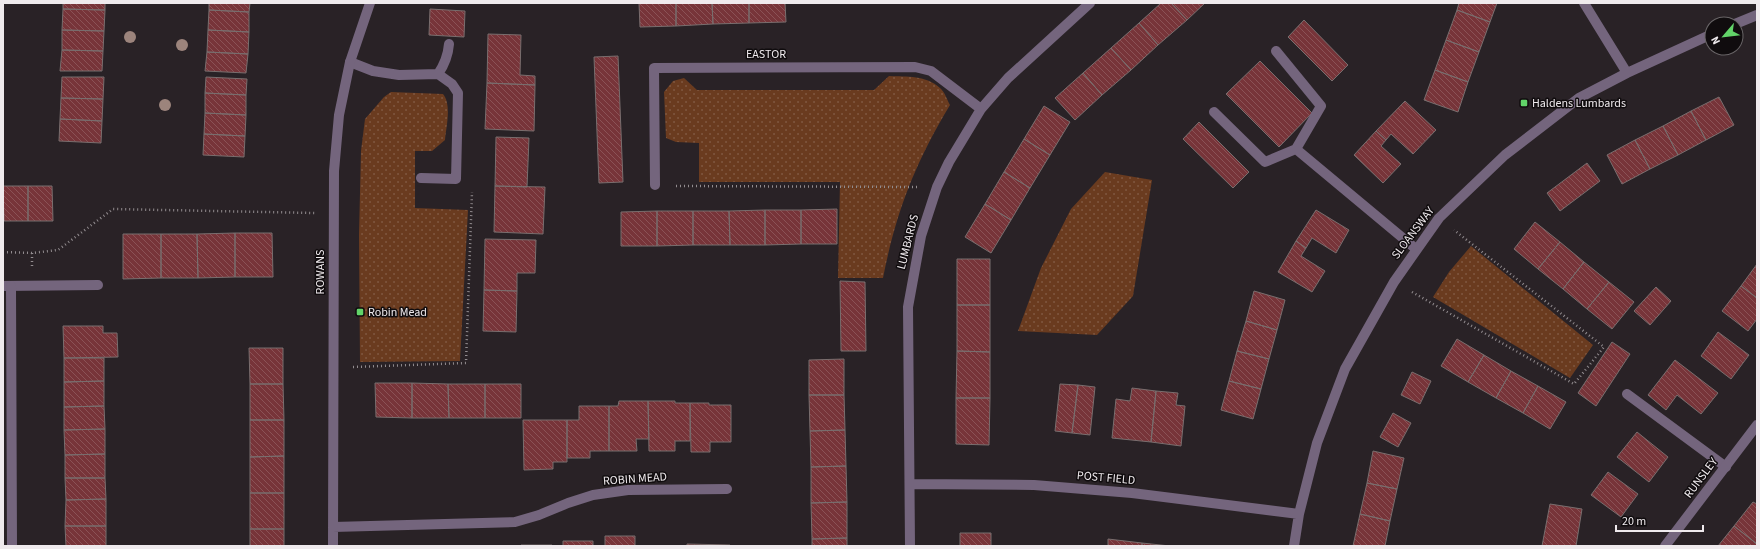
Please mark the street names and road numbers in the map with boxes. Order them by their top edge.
street label: EASTOR [746,46,786,63]
street label: SLOANSWAY [1388,203,1439,263]
street label: LUMBARDS [893,213,923,271]
street label: ROWANS [312,250,329,294]
street label: RUNSLEY [1680,454,1722,502]
street label: POST FIELD [1076,467,1136,489]
street label: ROBIN MEAD [602,468,668,490]

